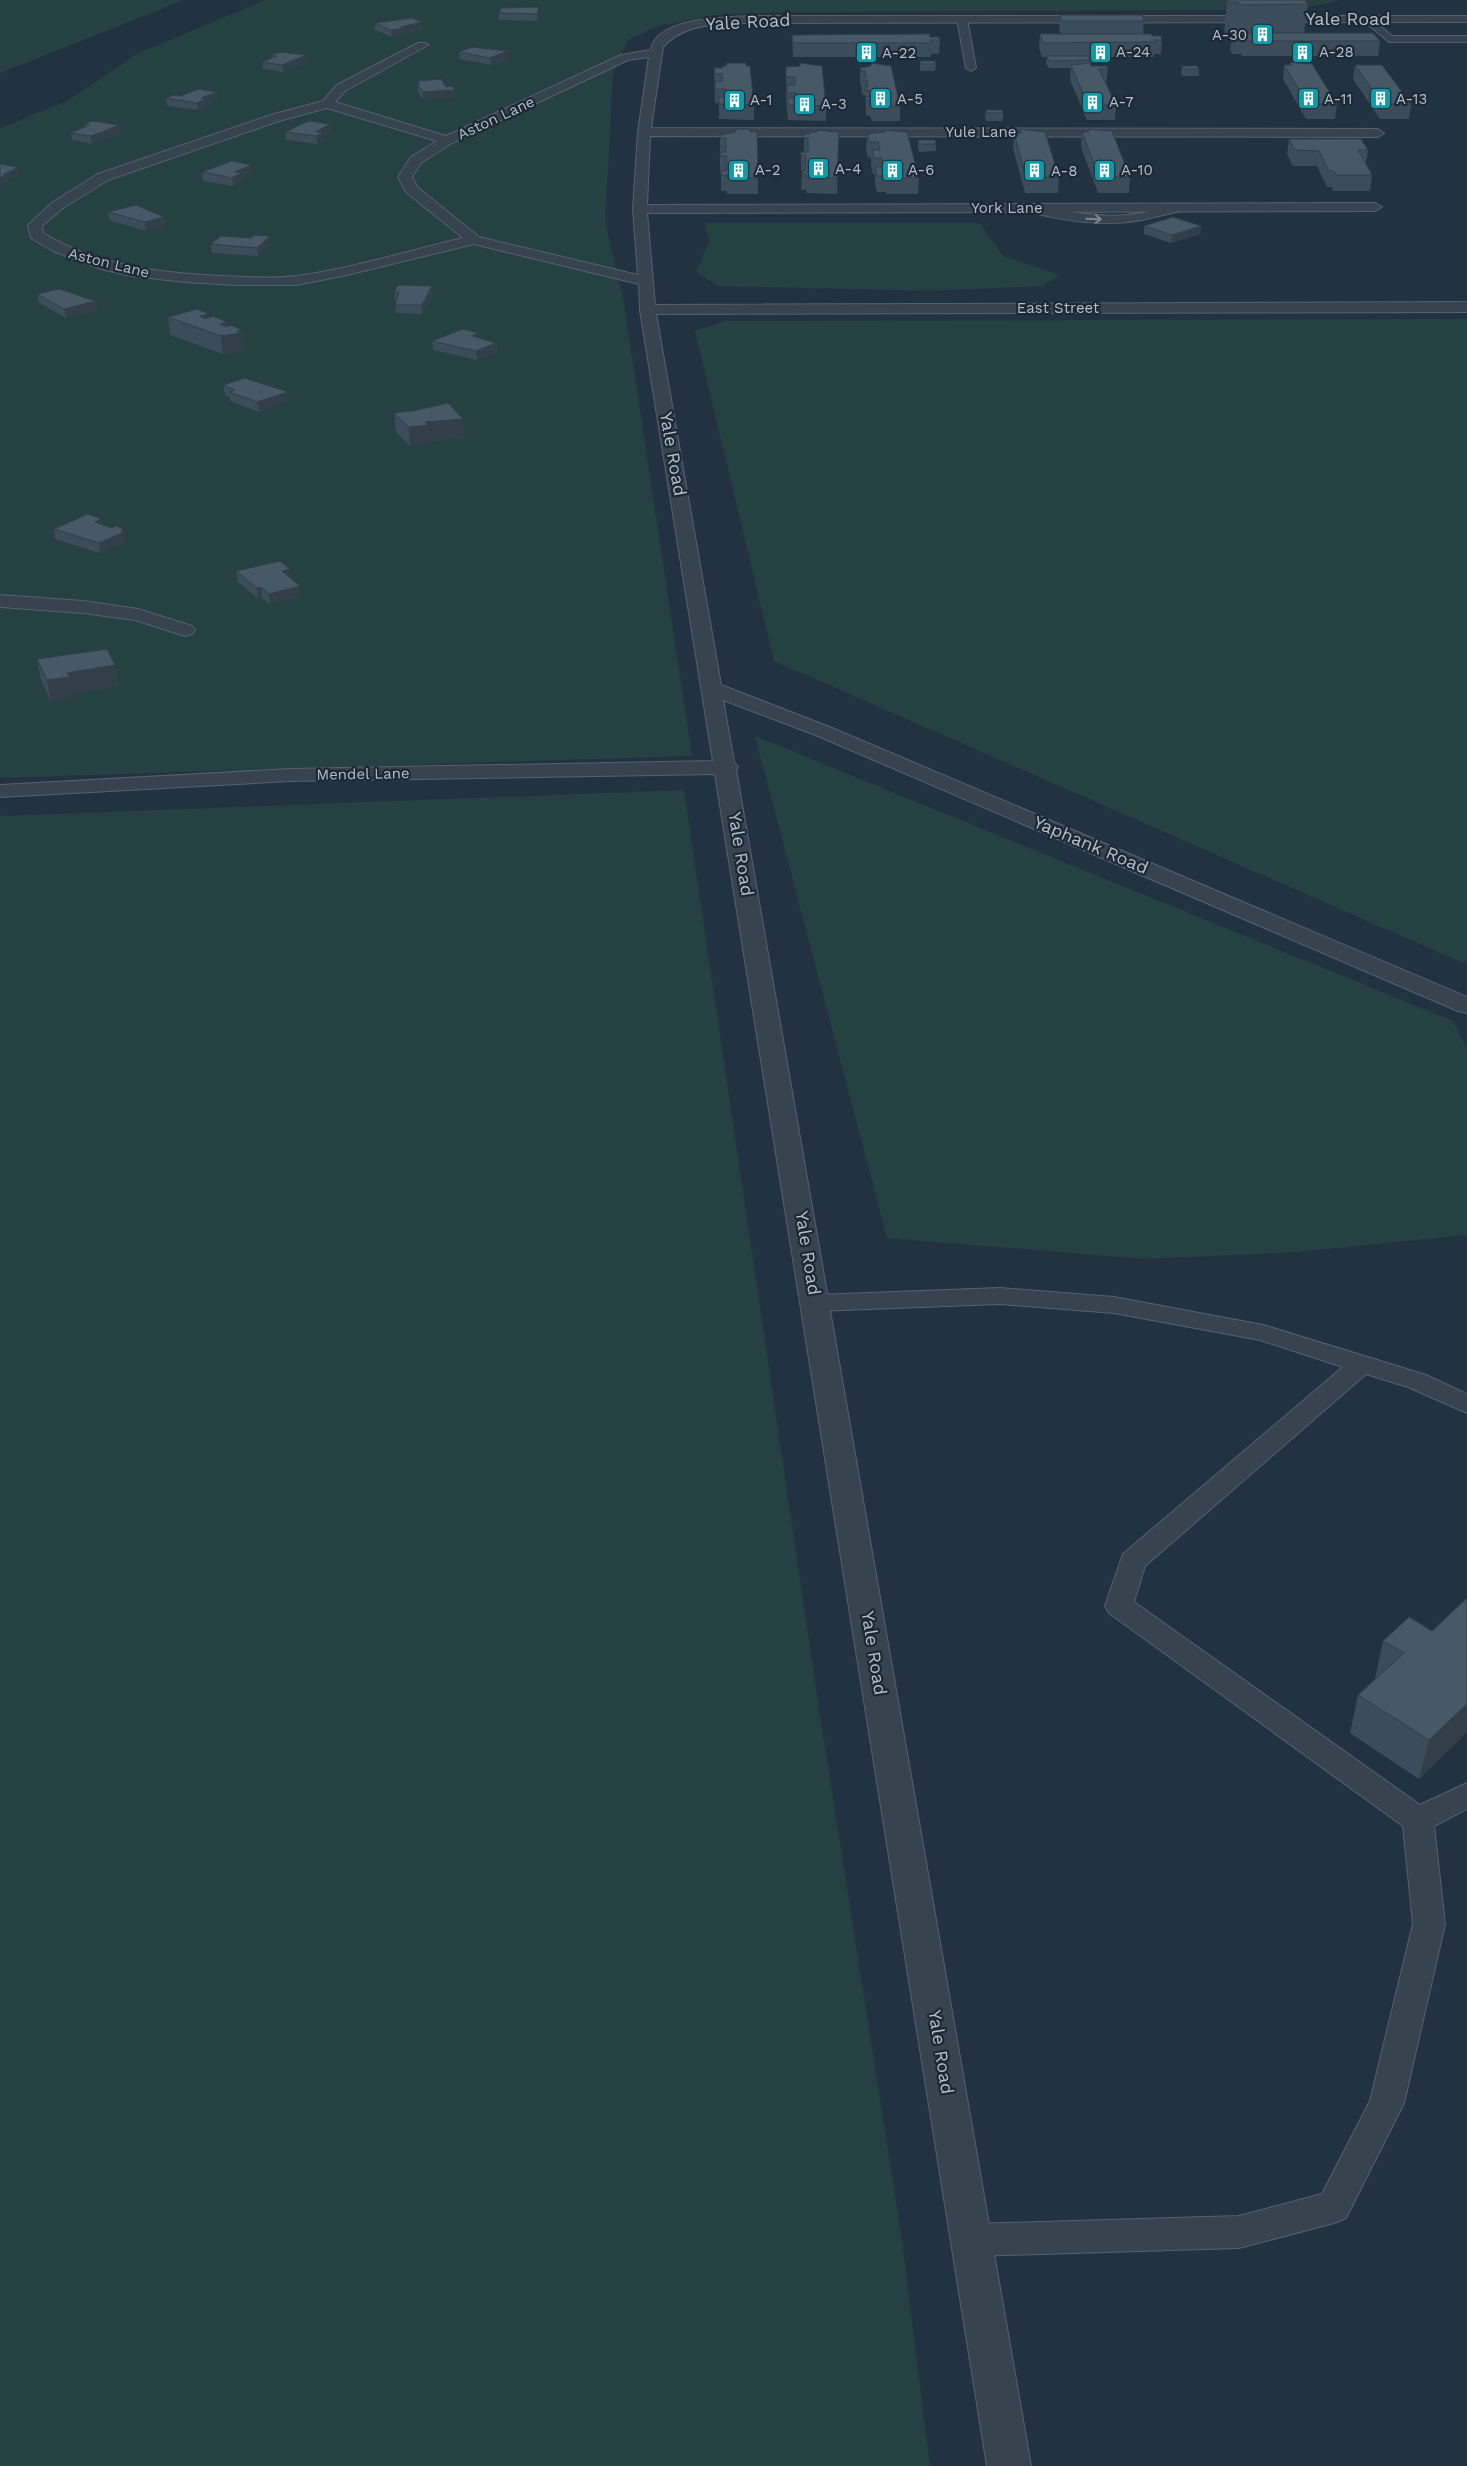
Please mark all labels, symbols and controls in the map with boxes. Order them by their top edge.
street label: Yale Road [1306,8,1390,29]
street label: Yale Road [705,9,791,34]
building icon: A-30 [1251,23,1275,47]
place label: A-30 [1212,26,1247,44]
building icon: A-24 [1088,40,1112,64]
building icon: A-28 [1291,40,1315,64]
building icon: A-22 [854,41,878,65]
place label: A-24 [1116,43,1150,61]
place label: A-28 [1319,43,1354,61]
place label: A-22 [882,44,916,62]
building icon: A-5 [869,87,893,111]
building icon: A-11 [1296,87,1320,111]
building icon: A-13 [1368,87,1392,111]
building icon: A-1 [722,88,746,112]
place label: A-5 [897,90,923,108]
building icon: A-7 [1081,90,1105,114]
place label: A-11 [1324,90,1352,108]
place label: A-13 [1396,90,1427,108]
place label: A-1 [750,91,772,109]
street label: Aston Lane [455,92,537,144]
building icon: A-3 [793,92,817,116]
place label: A-7 [1109,93,1134,111]
place label: A-3 [821,95,847,113]
street label: Yule Lane [946,123,1016,141]
building icon: A-4 [807,157,831,181]
building icon: A-2 [727,158,751,182]
building icon: A-6 [880,158,904,182]
building icon: A-10 [1093,158,1117,182]
building icon: A-8 [1023,159,1047,183]
place label: A-4 [835,160,861,178]
place label: A-2 [755,161,780,179]
place label: A-6 [908,161,934,179]
place label: A-10 [1121,161,1153,179]
place label: A-8 [1051,162,1077,180]
street label: York Lane [971,199,1043,217]
one-way arrow [1086,214,1102,223]
street label: Aston Lane [67,244,151,282]
street label: East Street [1017,299,1100,317]
street label: Yale Road [656,410,691,498]
street label: Mendel Lane [316,764,410,784]
street label: Yale Road [724,810,759,897]
street label: Yaphank Road [1031,811,1152,878]
street label: Yale Road [791,1209,826,1296]
street label: Yale Road [857,1609,892,1696]
street label: Yale Road [924,2008,959,2095]

